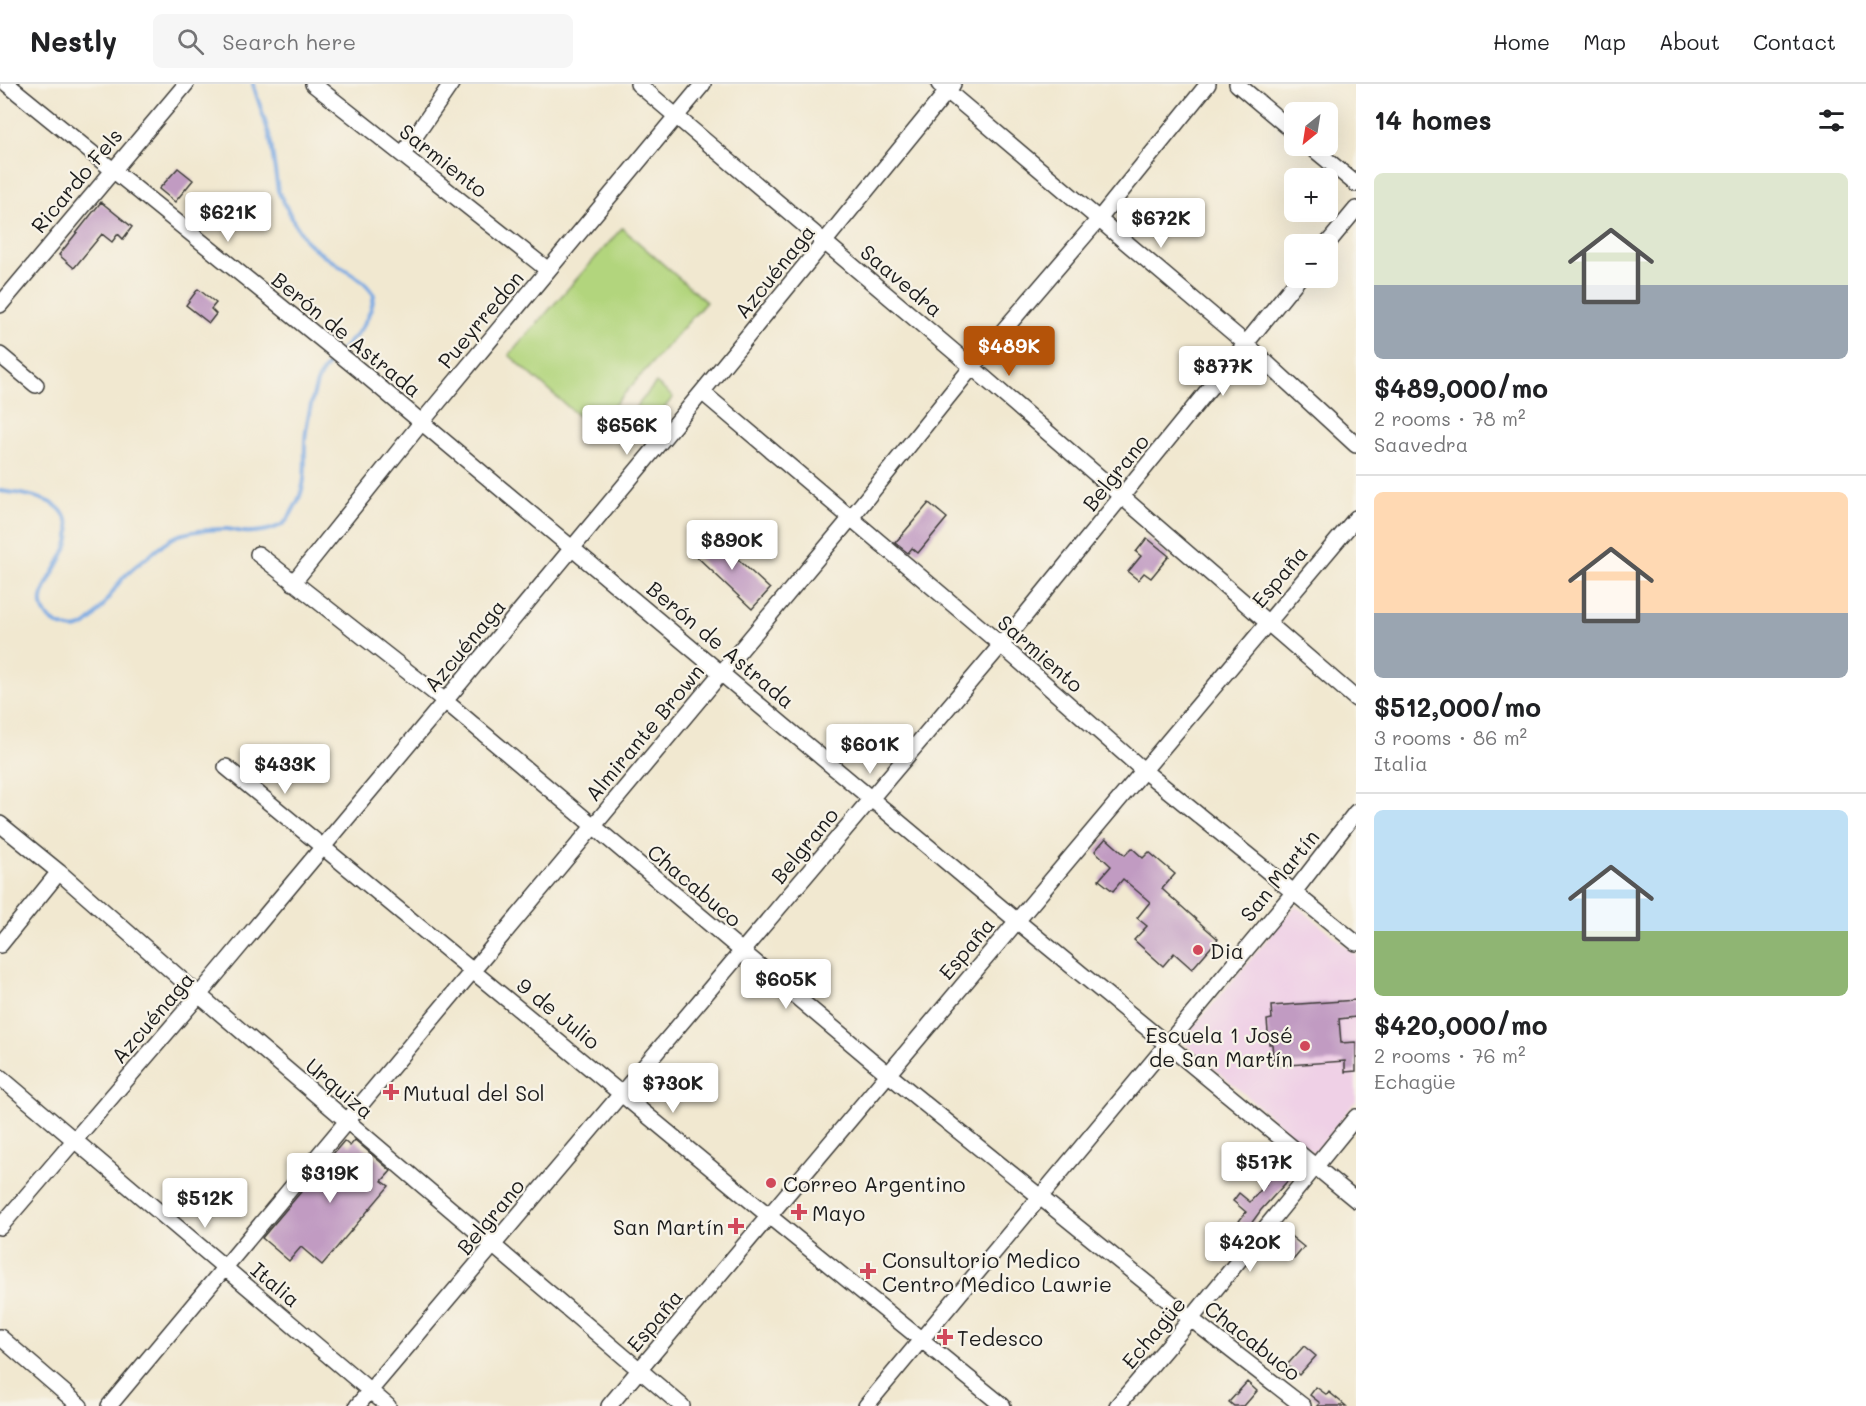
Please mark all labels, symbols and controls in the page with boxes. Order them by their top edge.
search box [153,14,573,68]
text: Nestly [30,23,117,59]
icon: search [174,25,207,58]
text: Search here [222,27,356,56]
text: Home [1493,28,1550,55]
text: Map [1583,28,1626,55]
text: About [1659,28,1720,55]
text: Contact [1753,28,1836,55]
north arrow [1284,102,1338,156]
map controls [1284,102,1338,288]
text: 14 homes [1374,103,1492,137]
icon: filters [1815,104,1848,137]
street label: Sarmiento [394,117,494,203]
street label: Ricardo Fels [24,122,128,238]
button: + [1284,168,1338,222]
pin: $621K [186,192,270,243]
text: $621K [199,198,257,224]
pin: $672K [1119,198,1203,249]
text: $672K [1131,204,1191,230]
icon: home [1557,212,1665,320]
street label: Azcuénaga [728,219,820,323]
button: − [1284,234,1338,288]
street label: Saavedra [855,238,949,322]
street label: Pueyrredon [431,264,529,374]
street label: Berón de Astrada [267,265,427,403]
pin: $489K [967,326,1051,377]
text: $489K [978,332,1040,358]
pin: $877K [1181,346,1265,397]
text: $877K [1193,352,1253,378]
text: $489,000/mo [1374,371,1548,405]
pin: $656K [585,405,669,456]
text: 2 rooms · 78 m² [1374,405,1526,431]
text: $656K [596,411,658,437]
street label: Belgrano [1076,428,1154,516]
text: Saavedra [1374,431,1468,457]
pin: $890K [690,520,774,571]
text: $890K [701,526,763,552]
icon: home [1557,531,1665,639]
street label: España [1245,539,1313,613]
street label: Berón de Astrada [642,574,800,714]
street label: Azcuénaga [417,593,511,697]
street label: Sarmiento [993,608,1089,698]
street label: Almirante Brown [579,658,709,806]
text: $512,000/mo [1374,690,1541,724]
pin: $601K [828,724,912,775]
text: 3 rooms · 86 m² [1374,724,1527,750]
text: $601K [840,730,900,756]
pin: $433K [243,744,327,795]
text: $433K [254,750,316,776]
text: Italia [1374,750,1428,776]
street label: Belgrano [764,801,844,889]
street label: San Martín [1234,823,1324,927]
street label: Chacabuco [642,838,748,932]
icon: home [1557,849,1665,957]
street label: España [932,911,1000,985]
place label: Dia [1210,937,1244,964]
marker: Dia [1191,943,1205,957]
pin: $605K [744,959,828,1010]
street label: Azcuénaga [105,965,199,1069]
text: $605K [755,965,817,991]
street label: 9 de Julio [512,971,606,1055]
text: $420,000/mo [1374,1008,1548,1042]
place label: Escuela 1 José de San Martín [1146,1021,1293,1072]
marker: Escuela 1 José de San Martín [1298,1039,1312,1053]
text: 2 rooms · 76 m² [1374,1042,1526,1068]
street label: Urquiza [300,1052,380,1124]
pin: $730K [631,1063,715,1114]
text: Echagüe [1374,1068,1456,1094]
text: $730K [642,1069,704,1095]
place label: Mutual del Sol [403,1079,545,1106]
marker: Mutual del Sol [384,1085,398,1099]
pin: $517K [1222,1142,1306,1193]
text: $517K [1235,1148,1293,1174]
pin: $319K [288,1153,372,1204]
text: $319K [301,1159,359,1185]
place label: Correo Argentino [783,1170,965,1197]
street label: Belgrano [450,1172,530,1260]
marker: Correo Argentino [764,1176,778,1190]
pin: $512K [163,1178,247,1229]
text: $512K [176,1184,234,1210]
place label: Mayo [812,1199,865,1226]
marker: Mayo [790,1203,808,1221]
place label: San Martín [613,1213,724,1240]
marker: San Martín [729,1219,743,1233]
pin: $420K [1208,1222,1292,1273]
text: $420K [1219,1228,1281,1254]
place label: Consultorio Medico Centro Medico Lawrie [882,1246,1112,1297]
street label: Italia [246,1256,306,1312]
marker: Consultorio Medico Centro Medico Lawrie [859,1262,877,1280]
street label: España [620,1283,688,1357]
street label: Echagüe [1115,1290,1191,1374]
street label: Chacabuco [1199,1294,1307,1386]
place label: Tedesco [957,1324,1043,1351]
marker: Tedesco [938,1330,952,1344]

